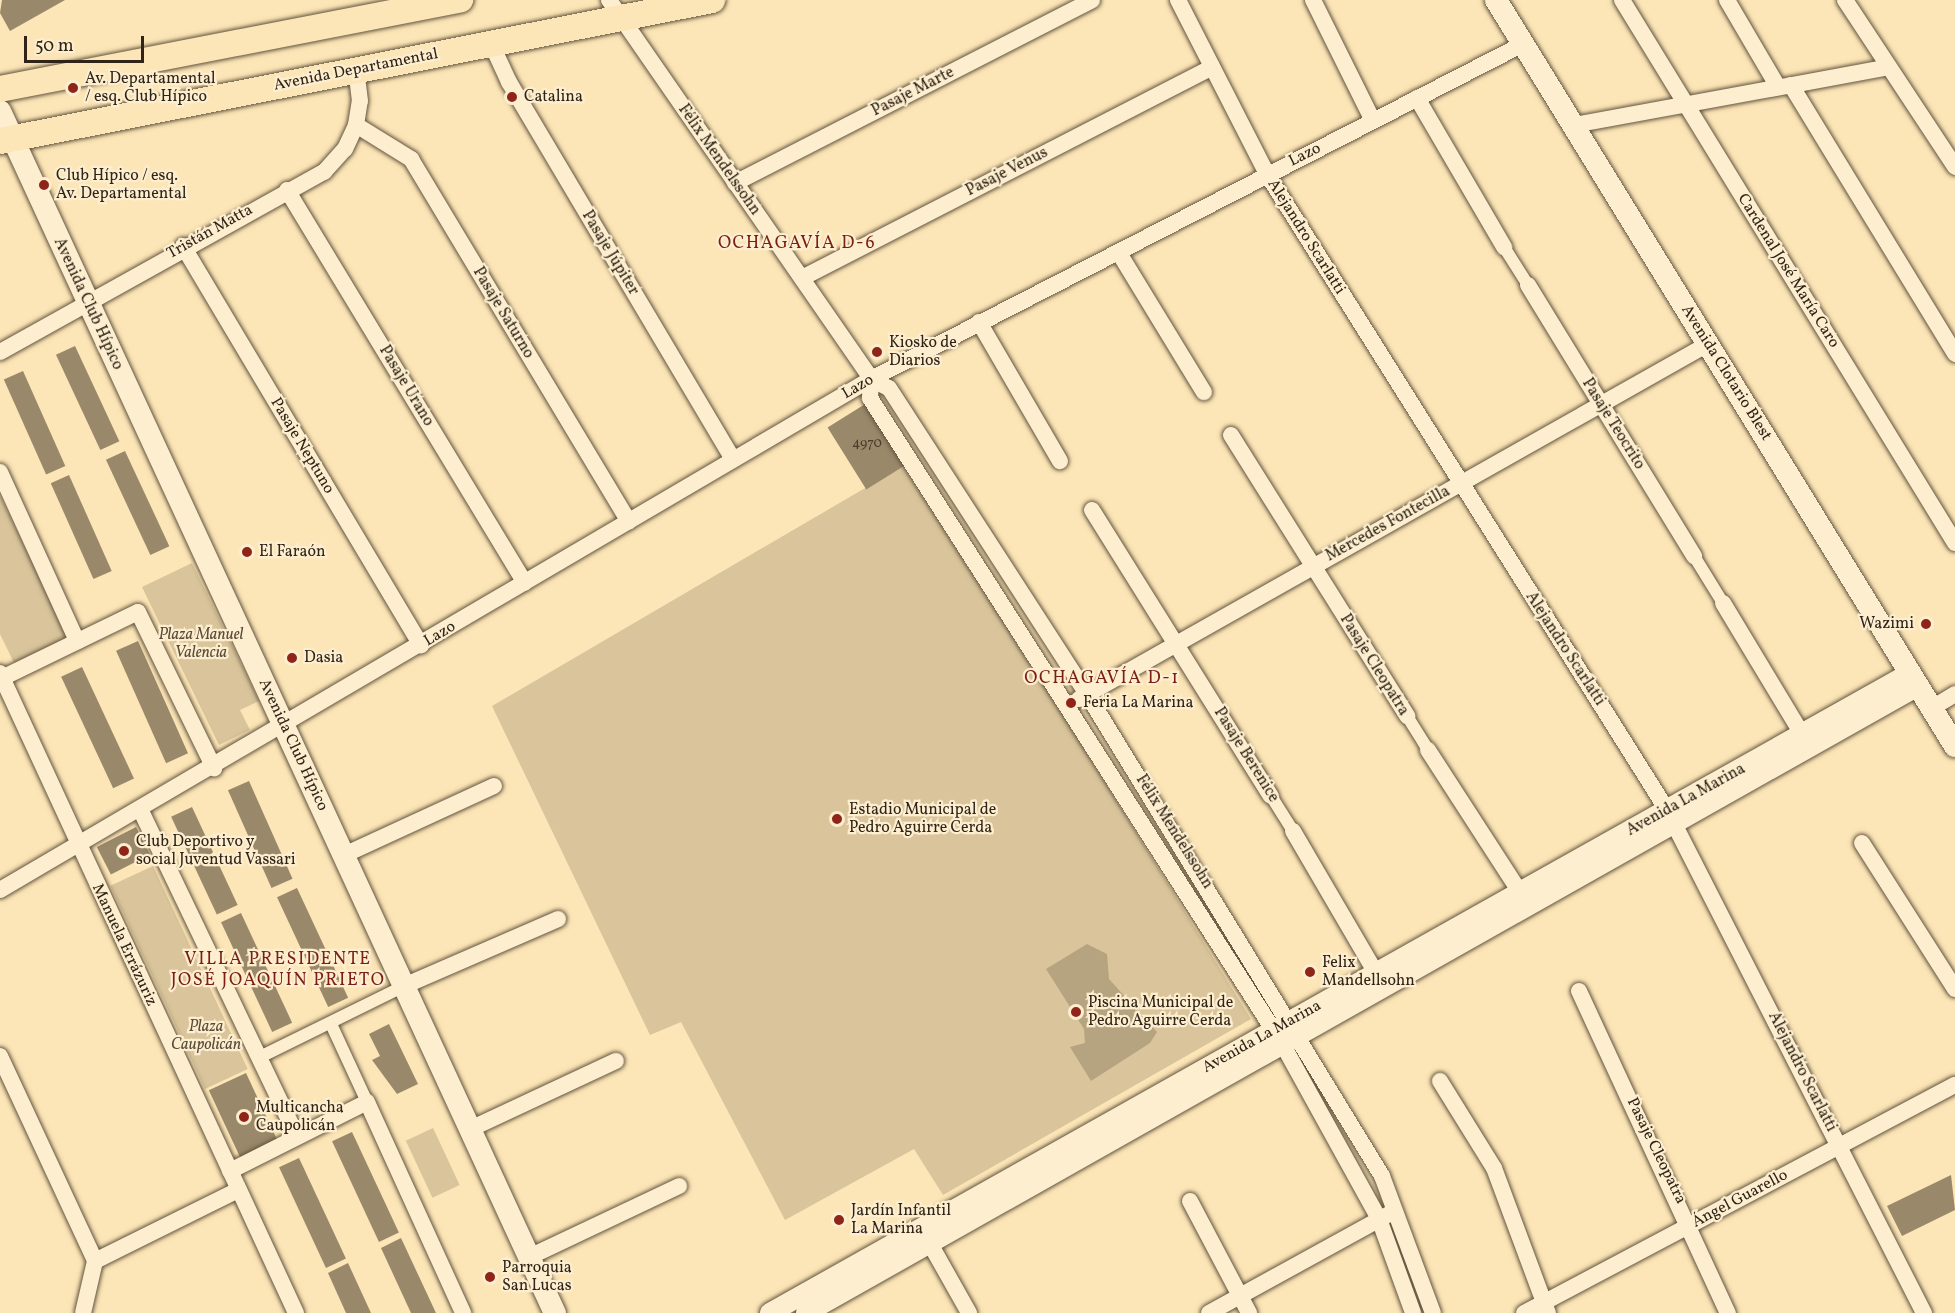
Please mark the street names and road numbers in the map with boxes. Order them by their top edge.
street label: Avenida Departamental [272,45,440,95]
street label: Pasaje Marte [869,63,957,121]
street label: Félix Mendelssohn [674,101,764,219]
street label: Lazo [1286,139,1324,171]
street label: Pasaje Venus [963,143,1051,201]
street label: Alejandro Scarlatti [1263,176,1349,298]
street label: Cardenal José María Caro [1733,191,1843,351]
street label: Tristán Matta [164,201,256,263]
street label: Pasaje Júpiter [577,207,643,299]
street label: Avenida Club Hípico [49,235,127,373]
street label: Pasaje Saturno [468,264,538,362]
street label: Avenida Clotario Blest [1676,302,1776,444]
street label: Pasaje Urano [374,342,438,430]
street label: Lazo [839,370,877,404]
street label: Pasaje Teocrito [1577,375,1649,473]
street label: Pasaje Neptuno [266,394,338,498]
street label: Mercedes Fontecilla [1323,482,1453,566]
street label: Alejandro Scarlatti [1521,588,1609,710]
street label: Pasaje Cleopatra [1335,611,1413,719]
street label: Lazo [421,617,459,651]
street label: Avenida Club Hípico [254,676,332,814]
street label: Pasaje Berenice [1209,704,1283,806]
street label: Avenida La Marina [1623,759,1749,841]
street label: Félix Mendelssohn [1131,771,1217,893]
street label: Manuela Errázuriz [87,881,161,1009]
street label: Avenida La Marina [1199,996,1325,1078]
street label: Alejandro Scarlatti [1763,1009,1841,1135]
street label: Pasaje Cleopatra [1622,1095,1690,1207]
street label: Ángel Guarello [1689,1166,1791,1232]

